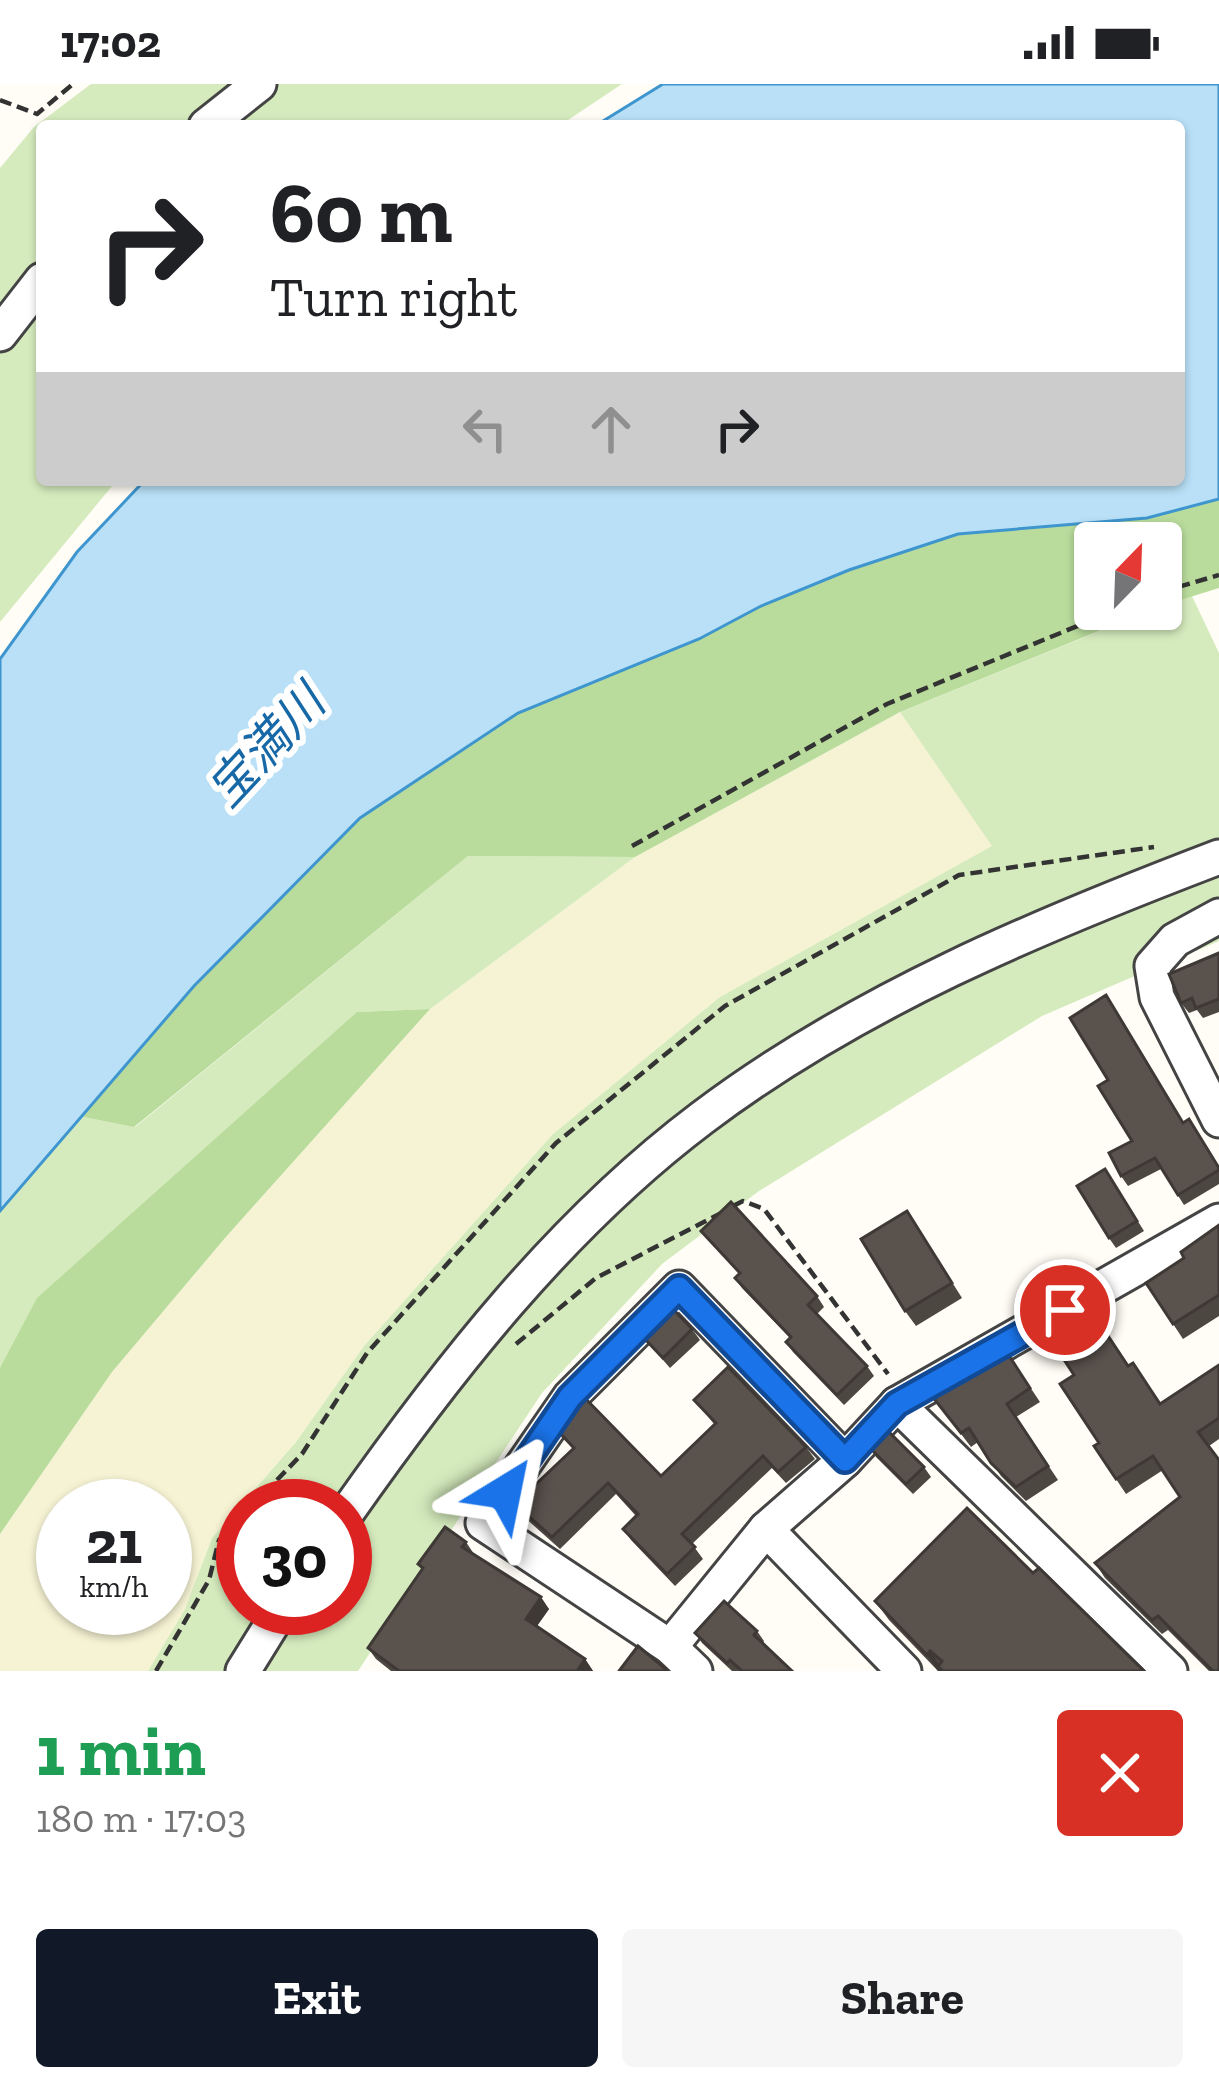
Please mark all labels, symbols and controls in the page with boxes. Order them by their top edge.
text: 17:02 [60,15,161,69]
text: 60 m [270,163,453,264]
icon: right [72,168,228,324]
text: Turn right [270,265,517,330]
icon: left [452,396,518,462]
icon: ahead [578,396,644,462]
icon: right [704,396,770,462]
north arrow [1074,522,1182,630]
map controls [1074,522,1182,630]
water label: 宝満川 [196,670,339,818]
pin [1014,1259,1116,1361]
icon: arrive [1032,1277,1098,1343]
position arrow [442,1429,568,1555]
speed limit sign: 30 [216,1479,372,1635]
text: 21 [86,1506,142,1578]
text: km/h [80,1569,148,1605]
text: 1 min [36,1707,206,1793]
button: close [1057,1710,1183,1836]
text: 180 m · 17:03 [36,1795,246,1842]
button: Exit [36,1929,598,2067]
button: Share [622,1929,1183,2067]

